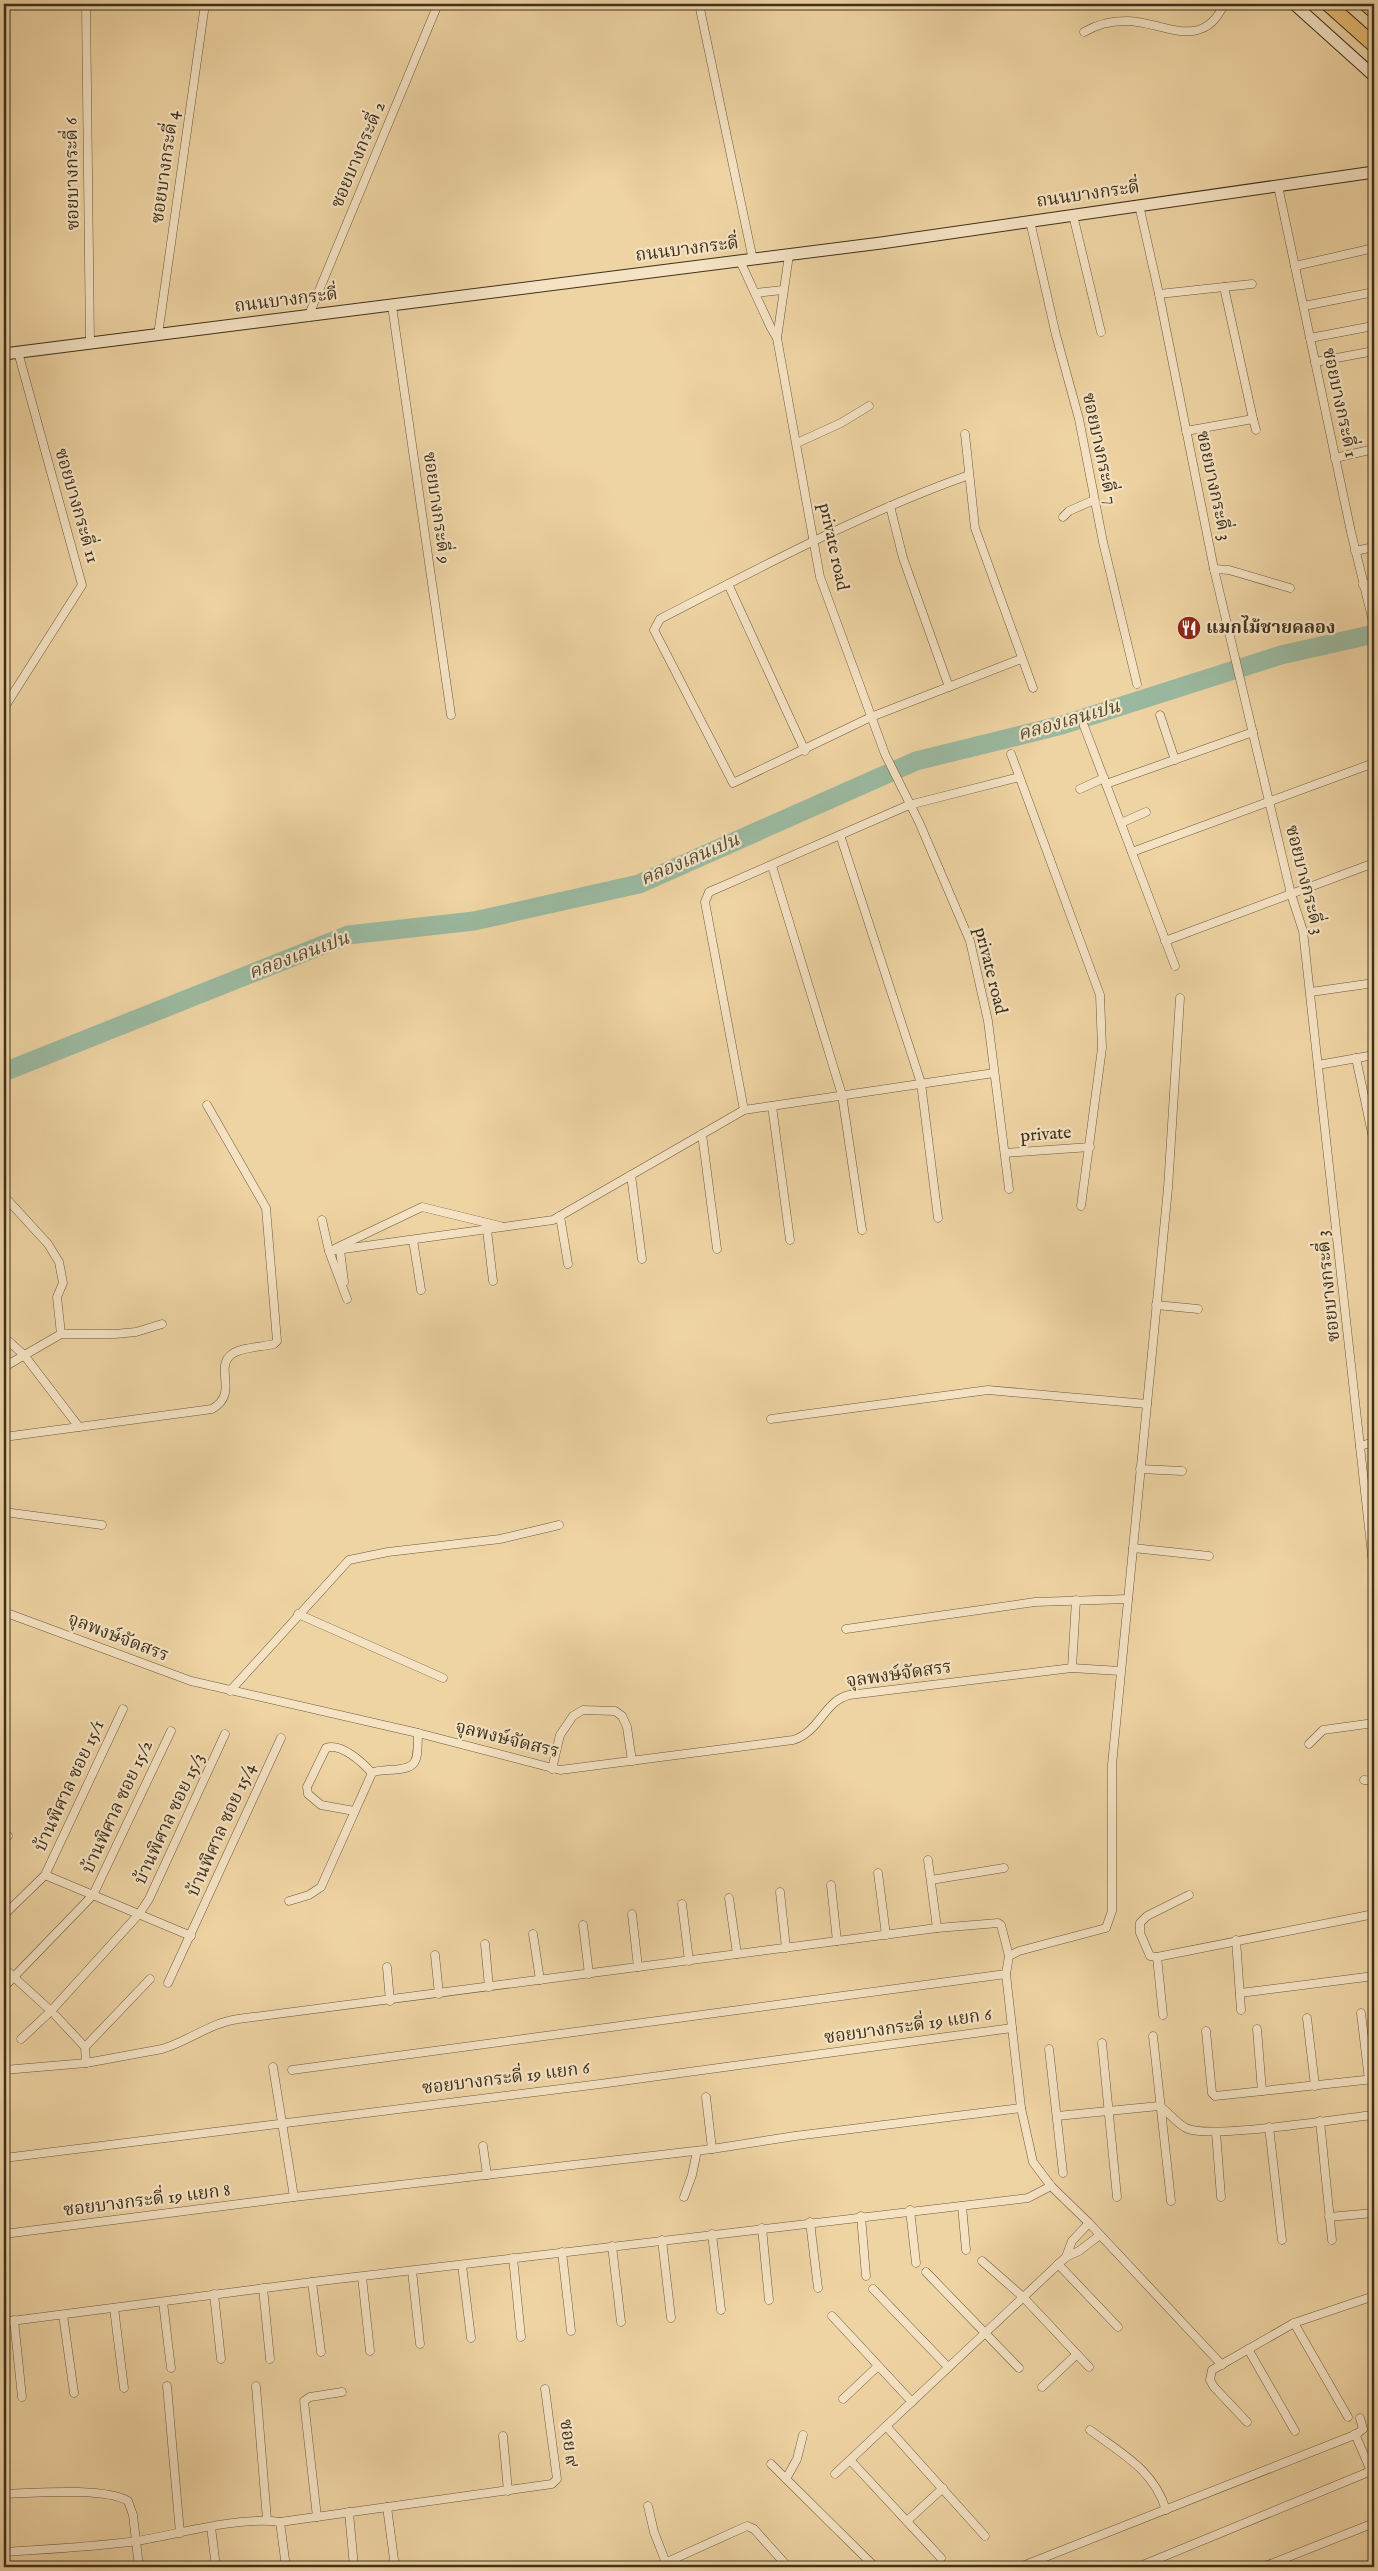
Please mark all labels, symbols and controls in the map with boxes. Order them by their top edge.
street label: ซอยบางกระดี่ 2 [323,97,392,212]
street label: ซอยบางกระดี่ 4 [143,108,185,225]
street label: ซอยบางกระดี่ 6 [57,117,85,231]
street label: ถนนบางกระดี่ [1034,172,1141,214]
street label: ถนนบางกระดี่ [634,228,740,268]
street label: ถนนบางกระดี่ [233,279,339,319]
street label: ซอยบางกระดี่ 1 [1316,345,1366,460]
street label: ซอยบางกระดี่ 7 [1076,390,1126,507]
street label: ซอยบางกระดี่ 3 [1190,428,1240,543]
street label: ซอยบางกระดี่ 11 [49,445,107,566]
street label: ซอยบางกระดี่ 9 [417,450,459,566]
street label: private road [813,501,854,593]
restaurant icon: แมกไม้ชายคลอง [1176,615,1202,641]
place label: แมกไม้ชายคลอง [1206,615,1335,640]
water label: คลองเลนเปน [1015,695,1123,747]
street label: ซอยบางกระดี่ 3 [1279,822,1333,937]
water label: คลองเลนเปน [637,828,744,892]
street label: private road [968,925,1012,1017]
water label: คลองเลนเปน [245,927,353,985]
street label: private [1020,1122,1072,1148]
street label: ซอยบางกระดี่ 3 [1308,1229,1346,1343]
street label: จุลพงษ์จัดสรร [64,1607,172,1668]
street label: จุลพงษ์จัดสรร [845,1655,953,1694]
street label: จุลพงษ์จัดสรร [453,1715,562,1764]
street label: บ้านพิศาล ซอย 15/1 [29,1717,111,1855]
street label: บ้านพิศาล ซอย 15/2 [77,1737,159,1877]
street label: บ้านพิศาล ซอย 15/3 [129,1750,211,1888]
street label: บ้านพิศาล ซอย 15/4 [182,1759,262,1900]
street label: ซอยบางกระดี่ 19 แยก 6 [822,2000,994,2050]
street label: ซอยบางกระดี่ 19 แยก 6 [420,2053,592,2101]
street label: ซอยบางกระดี่ 19 แยก 8 [62,2175,232,2223]
street label: ซอย ๙ [553,2418,583,2469]

